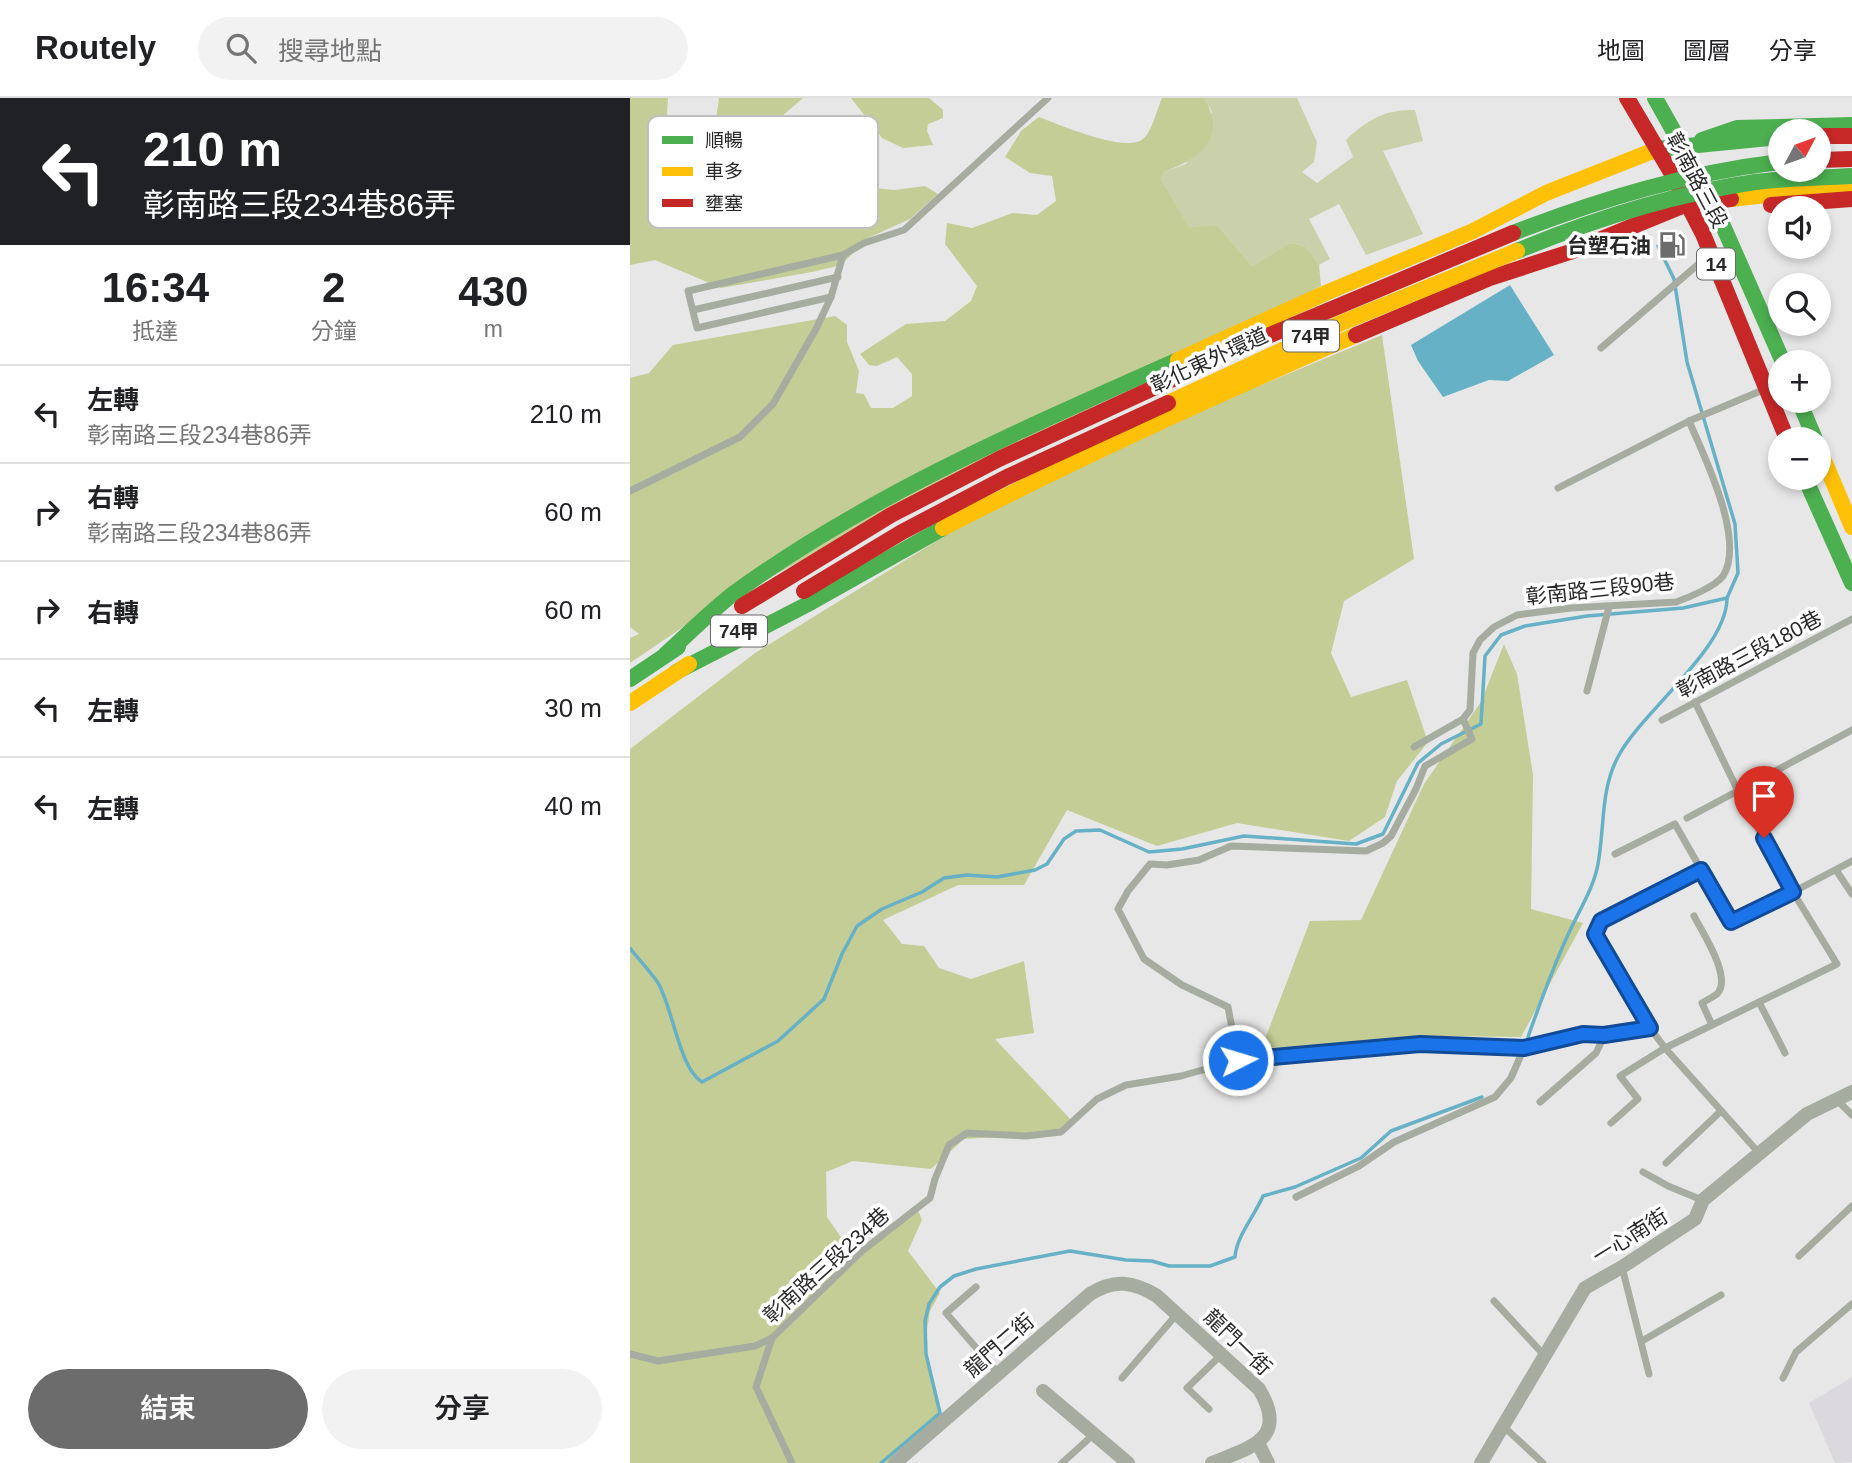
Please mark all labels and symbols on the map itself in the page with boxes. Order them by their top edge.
legend [648,116,878,228]
north arrow [1768,119,1830,182]
street label: 彰南路三段 [1662,128,1732,232]
text: 順暢 [705,130,743,151]
text: 車多 [705,161,743,182]
text: 壅塞 [705,193,743,214]
fuel station icon: 台塑石油 [1657,230,1687,260]
place label: 台塑石油 [1567,234,1651,257]
road number: 14 [1697,248,1735,280]
road number: 74甲 [1283,320,1339,352]
street label: 彰化東外環道 [1147,323,1271,397]
street label: 彰南路三段90巷 [1525,570,1675,608]
street label: 彰南路三段180巷 [1673,606,1825,702]
road number: 74甲 [711,616,767,646]
pin [1734,766,1794,838]
position arrow [1201,1023,1275,1097]
street label: 彰南路三段234巷 [758,1203,894,1327]
street label: 一心南街 [1588,1204,1672,1268]
street label: 龍門一街 [1200,1305,1276,1379]
street label: 龍門二街 [960,1309,1038,1381]

